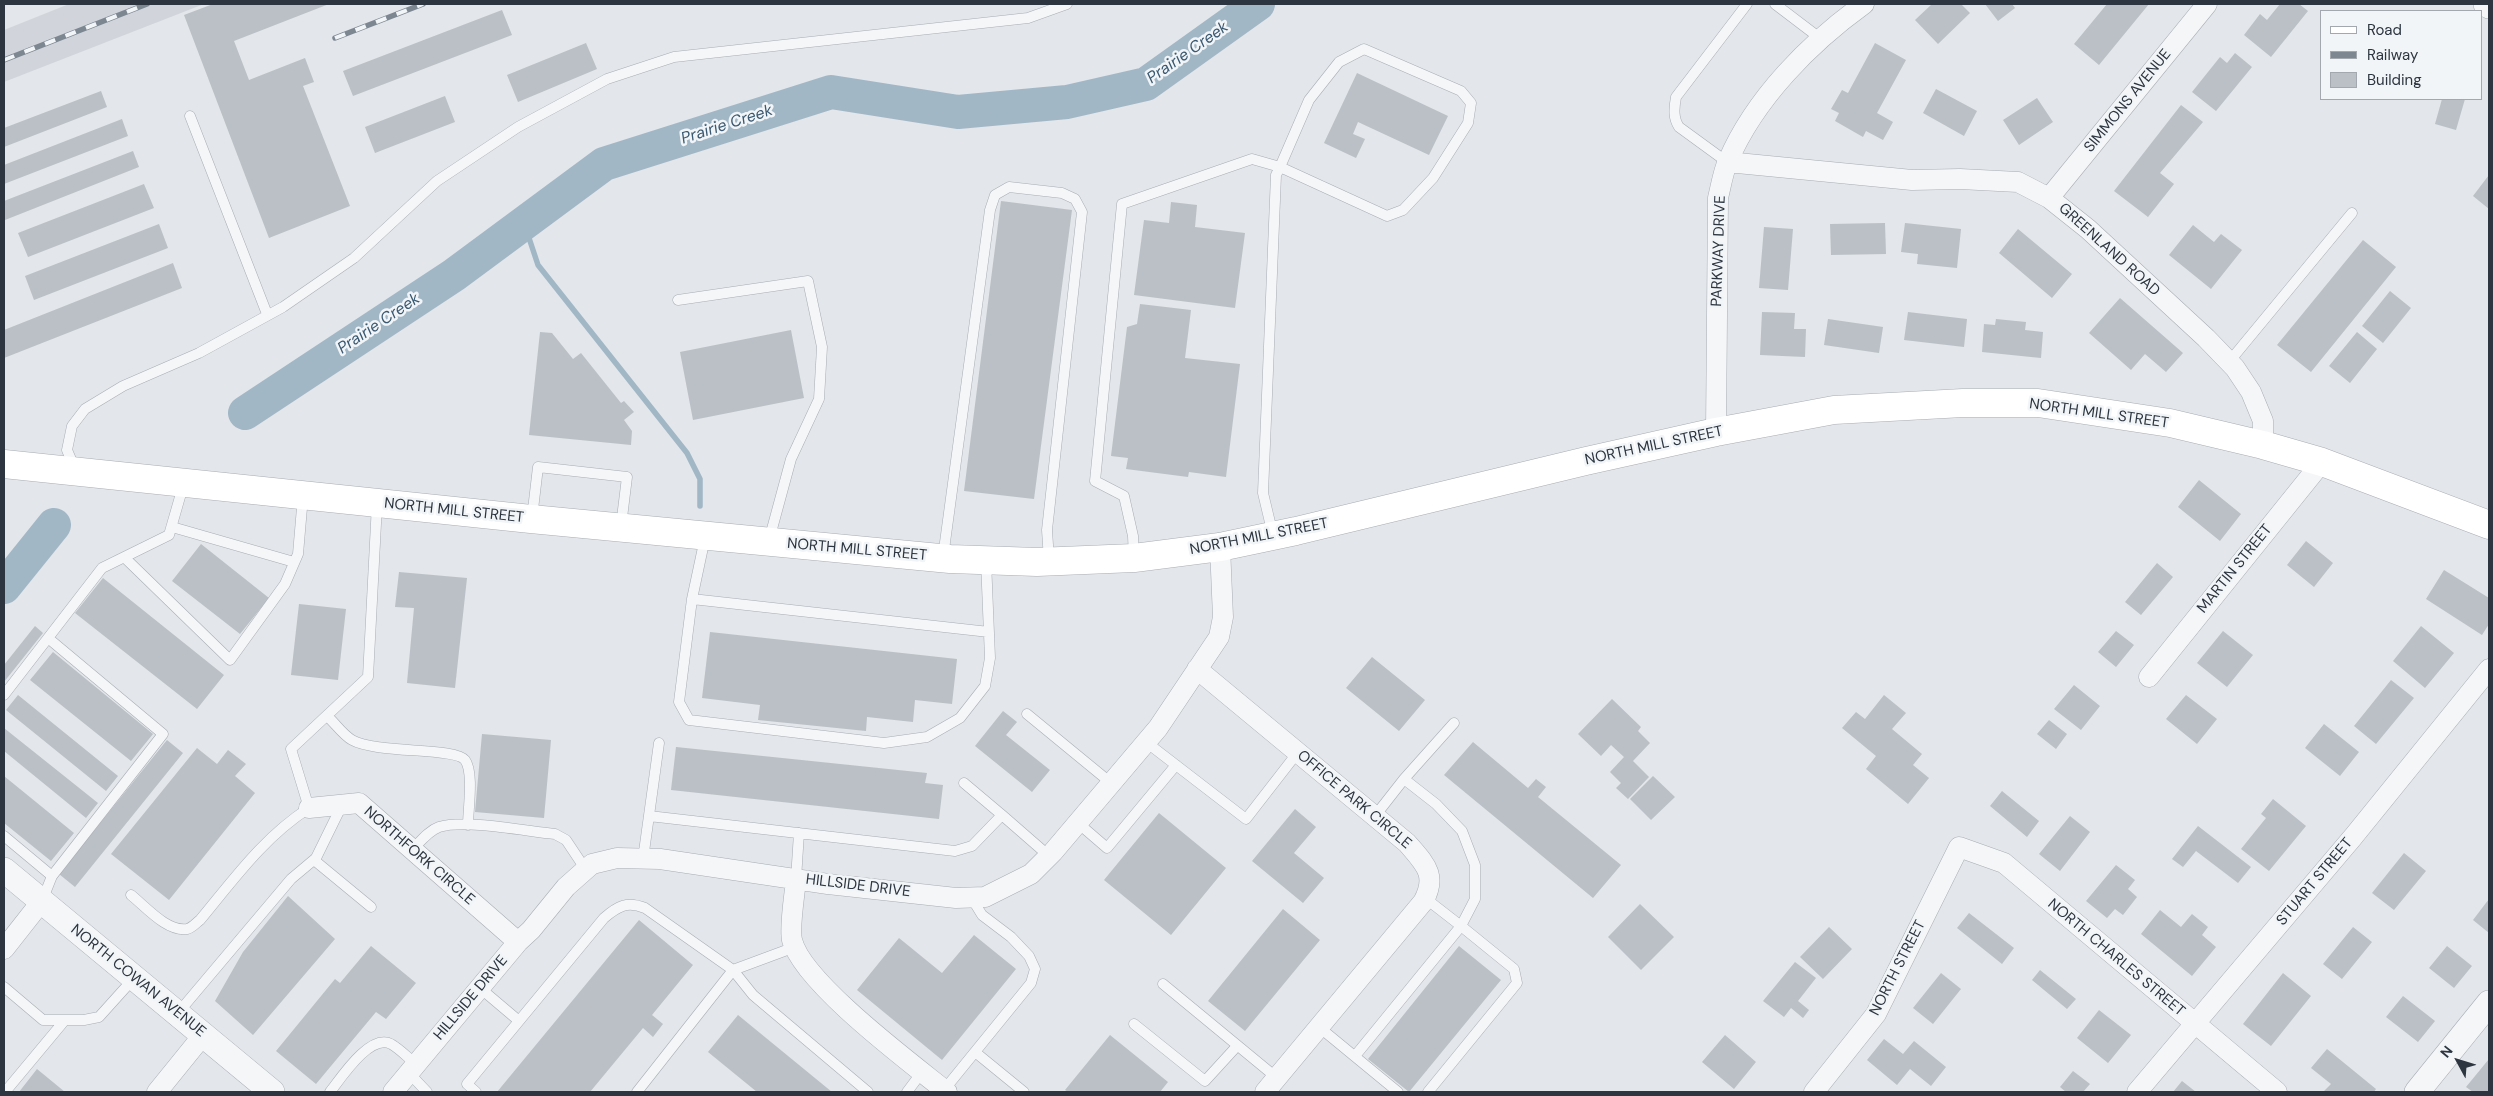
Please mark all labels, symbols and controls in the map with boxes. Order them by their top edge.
legend [2320,10,2483,100]
water label: Prairie Creek [1144,18,1232,88]
text: Road [2367,20,2402,40]
text: Railway [2367,45,2418,65]
street label: SIMMONS AVENUE [2081,46,2175,156]
text: Building [2367,70,2422,90]
water label: Prairie Creek [679,101,775,149]
street label: PARKWAY DRIVE [1708,195,1730,307]
street label: GREENLAND ROAD [2055,200,2163,300]
water label: Prairie Creek [334,289,424,359]
street label: NORTH MILL STREET [2028,395,2170,433]
street label: NORTH MILL STREET [1583,423,1725,469]
street label: NORTH MILL STREET [383,495,525,527]
street label: NORTH MILL STREET [1188,515,1330,559]
street label: MARTIN STREET [2194,521,2276,617]
street label: NORTH MILL STREET [786,535,928,565]
street label: OFFICE PARK CIRCLE [1293,747,1415,853]
street label: NORTHFORK CIRCLE [360,803,478,909]
street label: STUART STREET [2273,835,2357,929]
street label: HILLSIDE DRIVE [805,871,911,901]
street label: NORTH CHARLES STREET [2044,895,2188,1021]
street label: NORTH STREET [1866,917,1930,1019]
street label: NORTH COWAN AVENUE [67,921,209,1041]
street label: HILLSIDE DRIVE [430,952,512,1044]
north arrow [2433,1036,2483,1086]
text: N [2436,1042,2457,1061]

